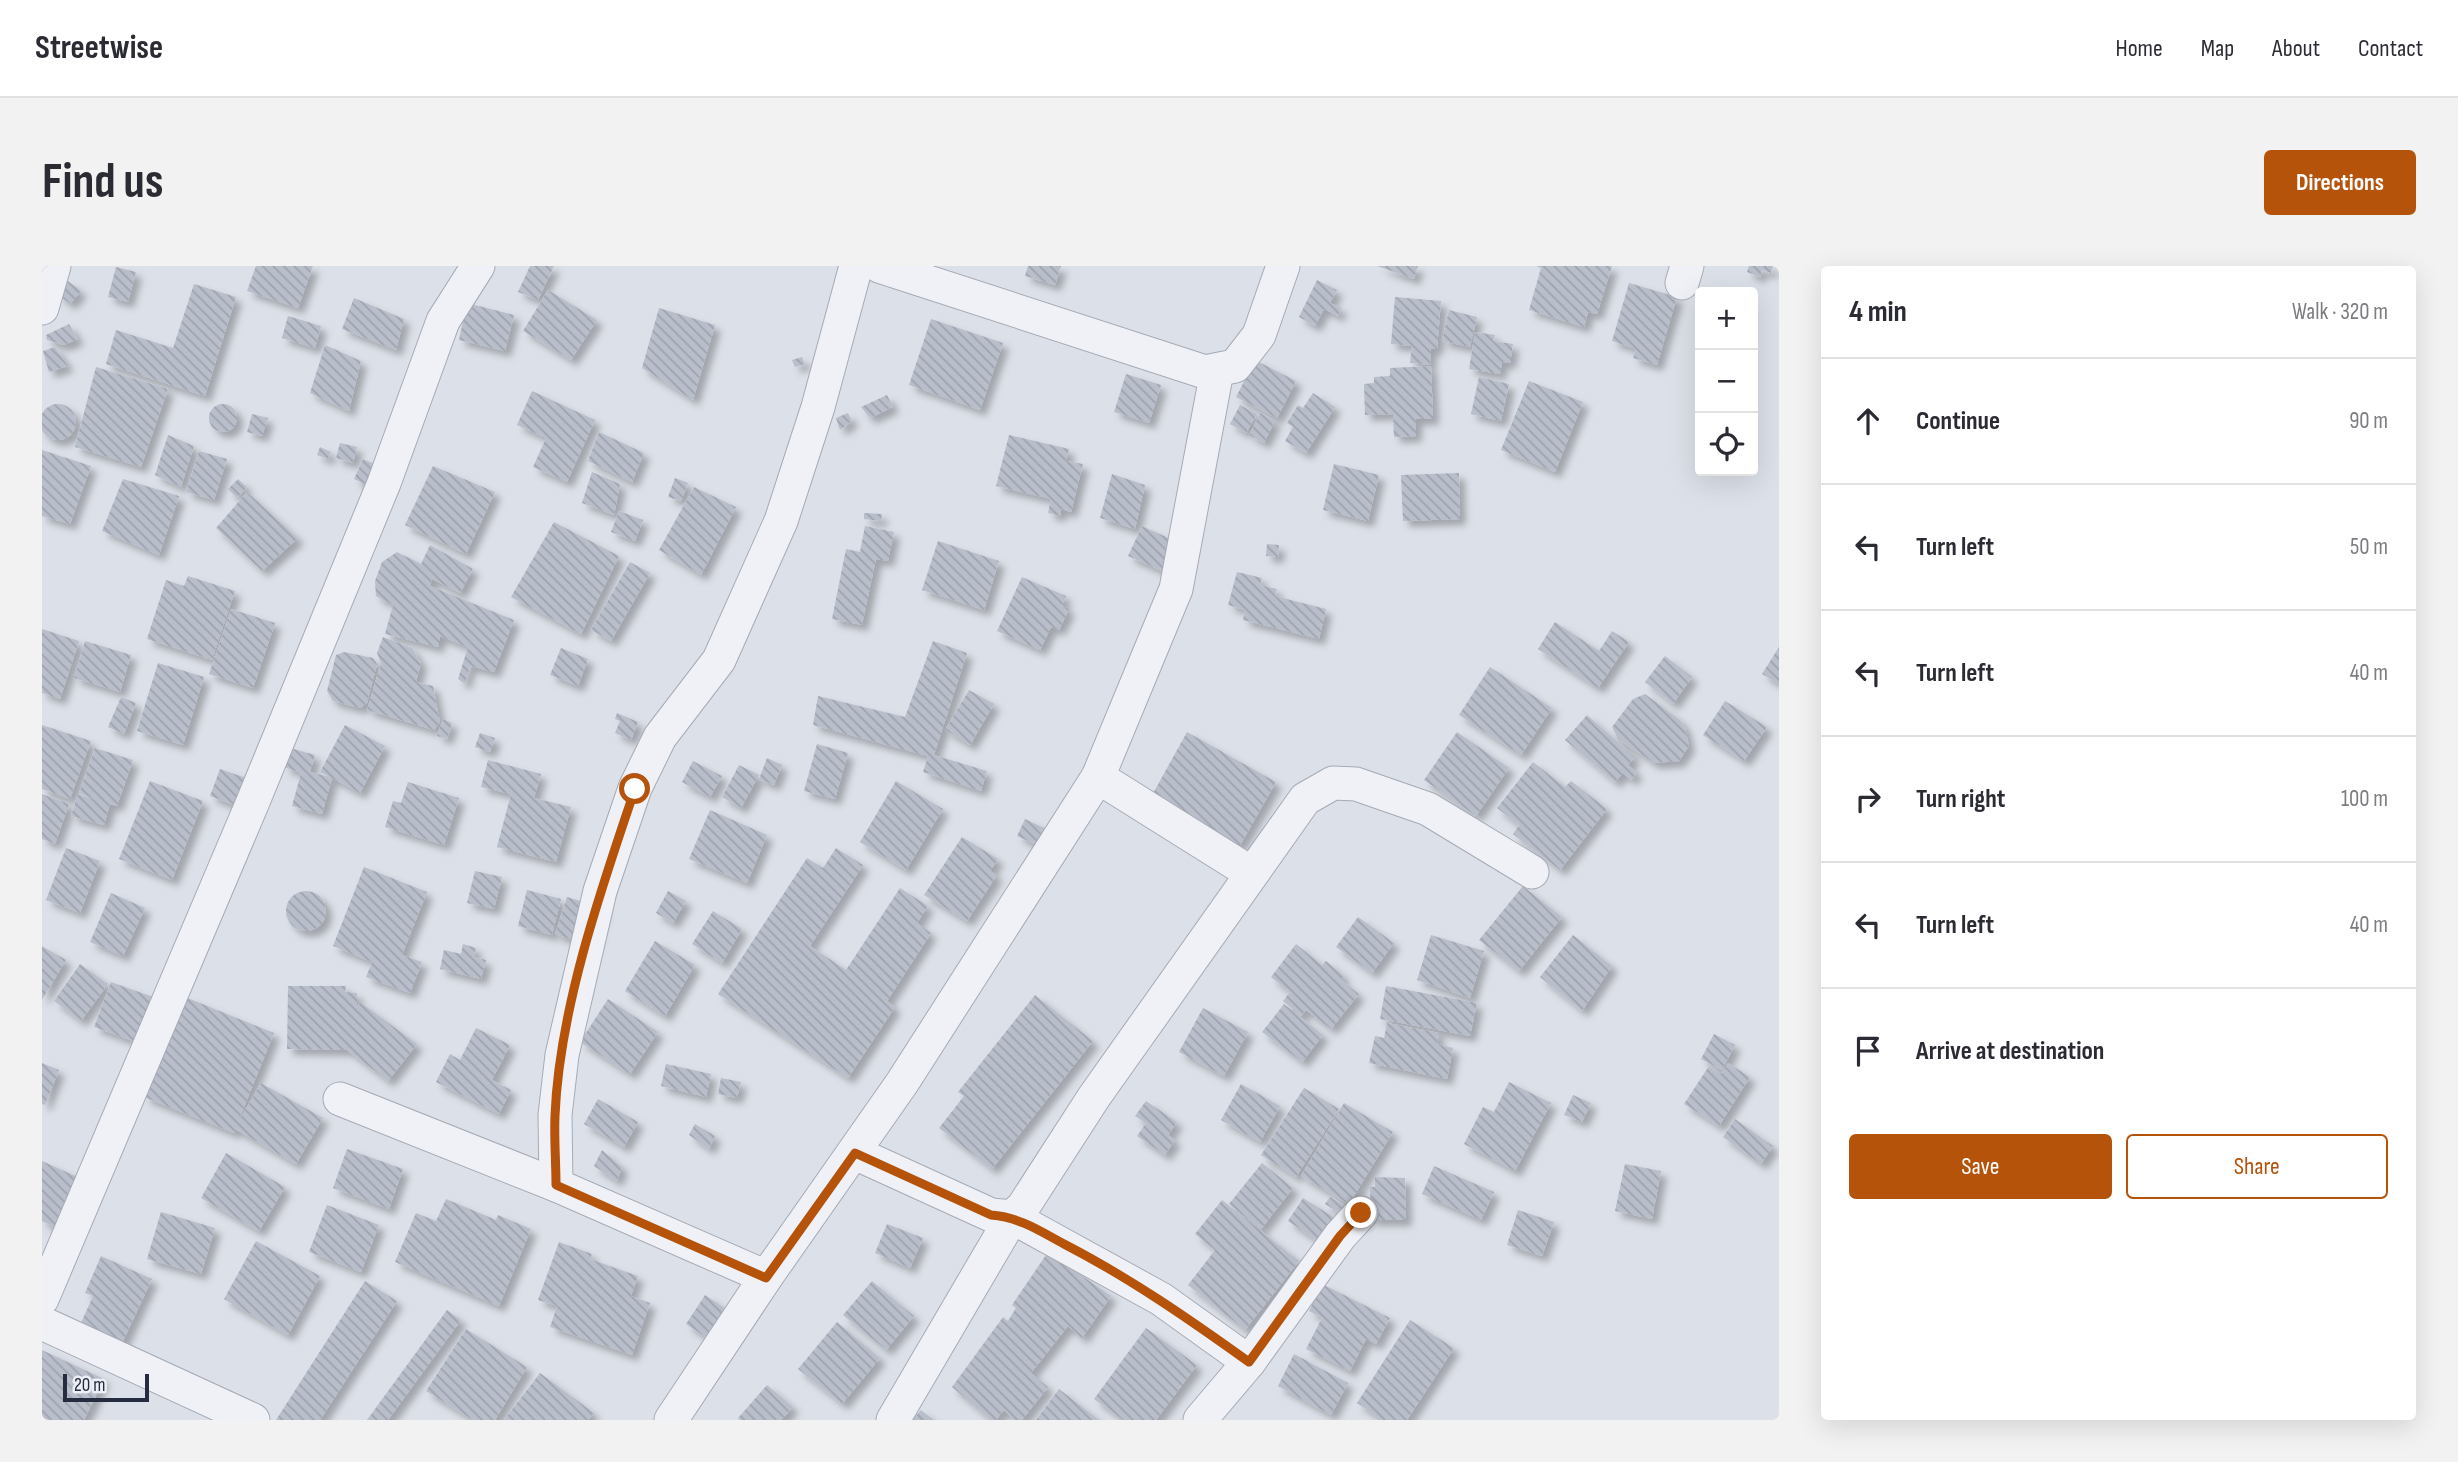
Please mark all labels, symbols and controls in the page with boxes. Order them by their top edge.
text: Streetwise [35,28,163,68]
text: Home [2115,34,2163,63]
text: Map [2201,34,2234,63]
text: About [2272,34,2320,63]
text: Contact [2358,34,2423,63]
button: Directions [2264,150,2416,215]
text: Find us [42,153,164,212]
map controls [1695,287,1758,476]
button: + [1695,287,1758,350]
text: 4 min [1849,294,1907,330]
text: Walk · 320 m [2292,298,2388,326]
button: − [1695,350,1758,413]
icon: ahead [1849,402,1887,440]
text: Continue [1916,406,2000,437]
text: 90 m [2349,407,2388,435]
button: locate [1695,413,1758,476]
icon: left [1849,528,1887,566]
text: Turn left [1916,532,1994,563]
text: 50 m [2350,533,2388,561]
icon: left [1849,654,1887,692]
text: Turn left [1916,658,1994,689]
text: 40 m [2350,659,2388,687]
route start [619,773,650,804]
icon: right [1849,780,1887,818]
text: Turn right [1916,784,2005,815]
text: 100 m [2341,785,2388,813]
icon: left [1849,906,1887,944]
text: Turn left [1916,910,1994,941]
text: 40 m [2350,911,2388,939]
icon: arrive [1849,1032,1887,1070]
text: Arrive at destination [1916,1036,2104,1067]
button: Save [1849,1134,2112,1199]
button: Share [2126,1134,2388,1199]
route end [1345,1197,1376,1228]
scale bar [63,1371,149,1403]
text: 20 m [74,1374,106,1397]

